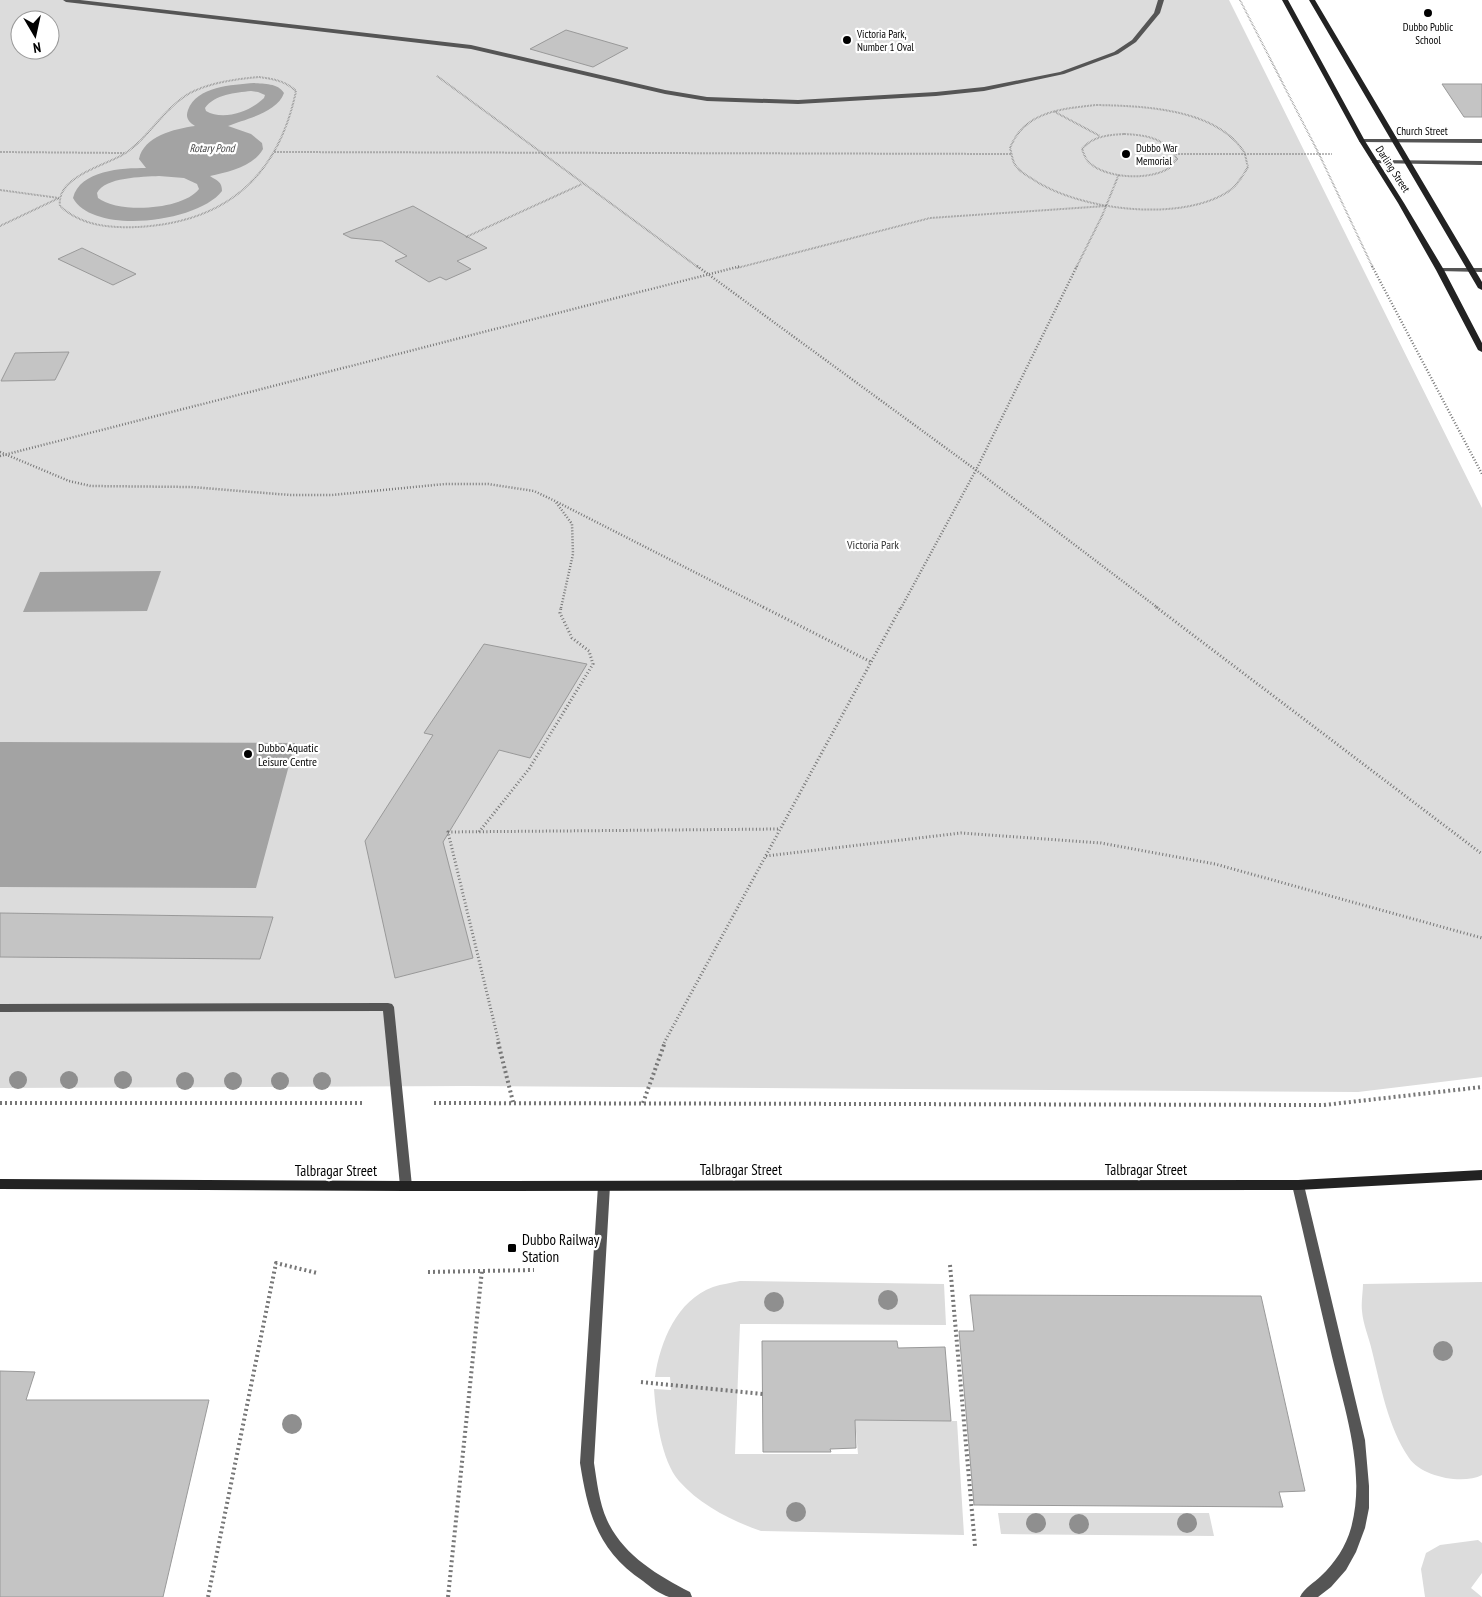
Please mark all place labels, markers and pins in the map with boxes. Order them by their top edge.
marker: Dubbo Public School [1422,7,1434,19]
place label: Dubbo Public School [1403,20,1453,47]
place label: Victoria Park, Number 1 Oval [856,27,914,54]
marker: Victoria Park, Number 1 Oval [841,34,853,46]
place label: Dubbo War Memorial [1136,141,1177,168]
marker: Dubbo War Memorial [1120,148,1132,160]
place label: Dubbo Aquatic Leisure Centre [258,740,319,769]
marker: Dubbo Aquatic Leisure Centre [242,748,254,760]
place label: Dubbo Railway Station [522,1230,600,1266]
marker: Dubbo Railway Station [506,1242,518,1254]

